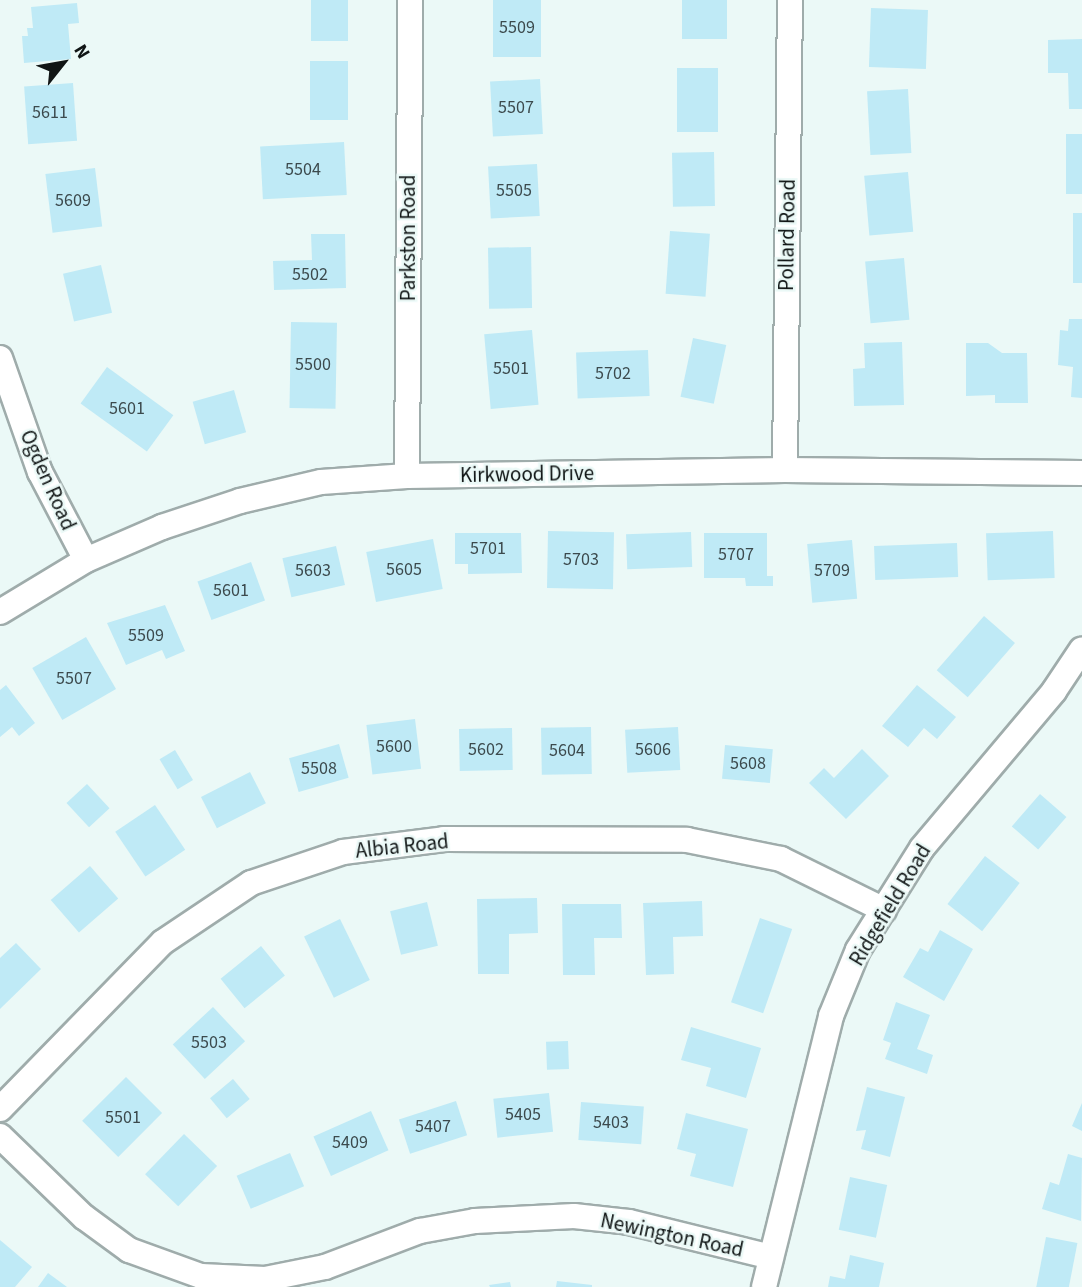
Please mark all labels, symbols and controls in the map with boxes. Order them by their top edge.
house number: 5509 [499,17,535,39]
north arrow [28,28,98,98]
text: N [67,40,96,64]
house number: 5507 [498,97,534,119]
house number: 5611 [32,102,68,124]
house number: 5504 [285,159,321,181]
street label: Parkston Road [395,175,421,301]
street label: Pollard Road [773,179,801,291]
house number: 5505 [496,180,532,202]
house number: 5609 [55,190,91,212]
house number: 5502 [292,264,328,286]
house number: 5500 [295,354,331,376]
house number: 5501 [493,358,529,380]
house number: 5702 [595,363,631,385]
house number: 5601 [109,398,145,420]
street label: Ogden Road [15,426,81,534]
street label: Kirkwood Drive [460,460,594,488]
house number: 5701 [470,538,506,560]
house number: 5707 [718,544,754,566]
house number: 5703 [563,549,599,571]
house number: 5605 [386,559,422,581]
house number: 5603 [295,560,331,582]
house number: 5709 [814,560,850,582]
house number: 5601 [213,580,249,602]
house number: 5509 [128,625,164,647]
house number: 5507 [56,668,92,690]
house number: 5600 [376,736,412,758]
house number: 5602 [468,739,504,761]
house number: 5606 [635,739,671,761]
house number: 5604 [549,740,585,762]
house number: 5608 [730,753,766,775]
house number: 5508 [301,758,337,780]
street label: Albia Road [354,829,450,863]
street label: Ridgefield Road [844,840,936,970]
house number: 5503 [191,1032,227,1054]
house number: 5405 [505,1104,541,1126]
house number: 5501 [105,1107,141,1129]
house number: 5403 [593,1112,629,1134]
house number: 5407 [415,1116,451,1138]
house number: 5409 [332,1132,368,1154]
street label: Newington Road [598,1208,746,1262]

